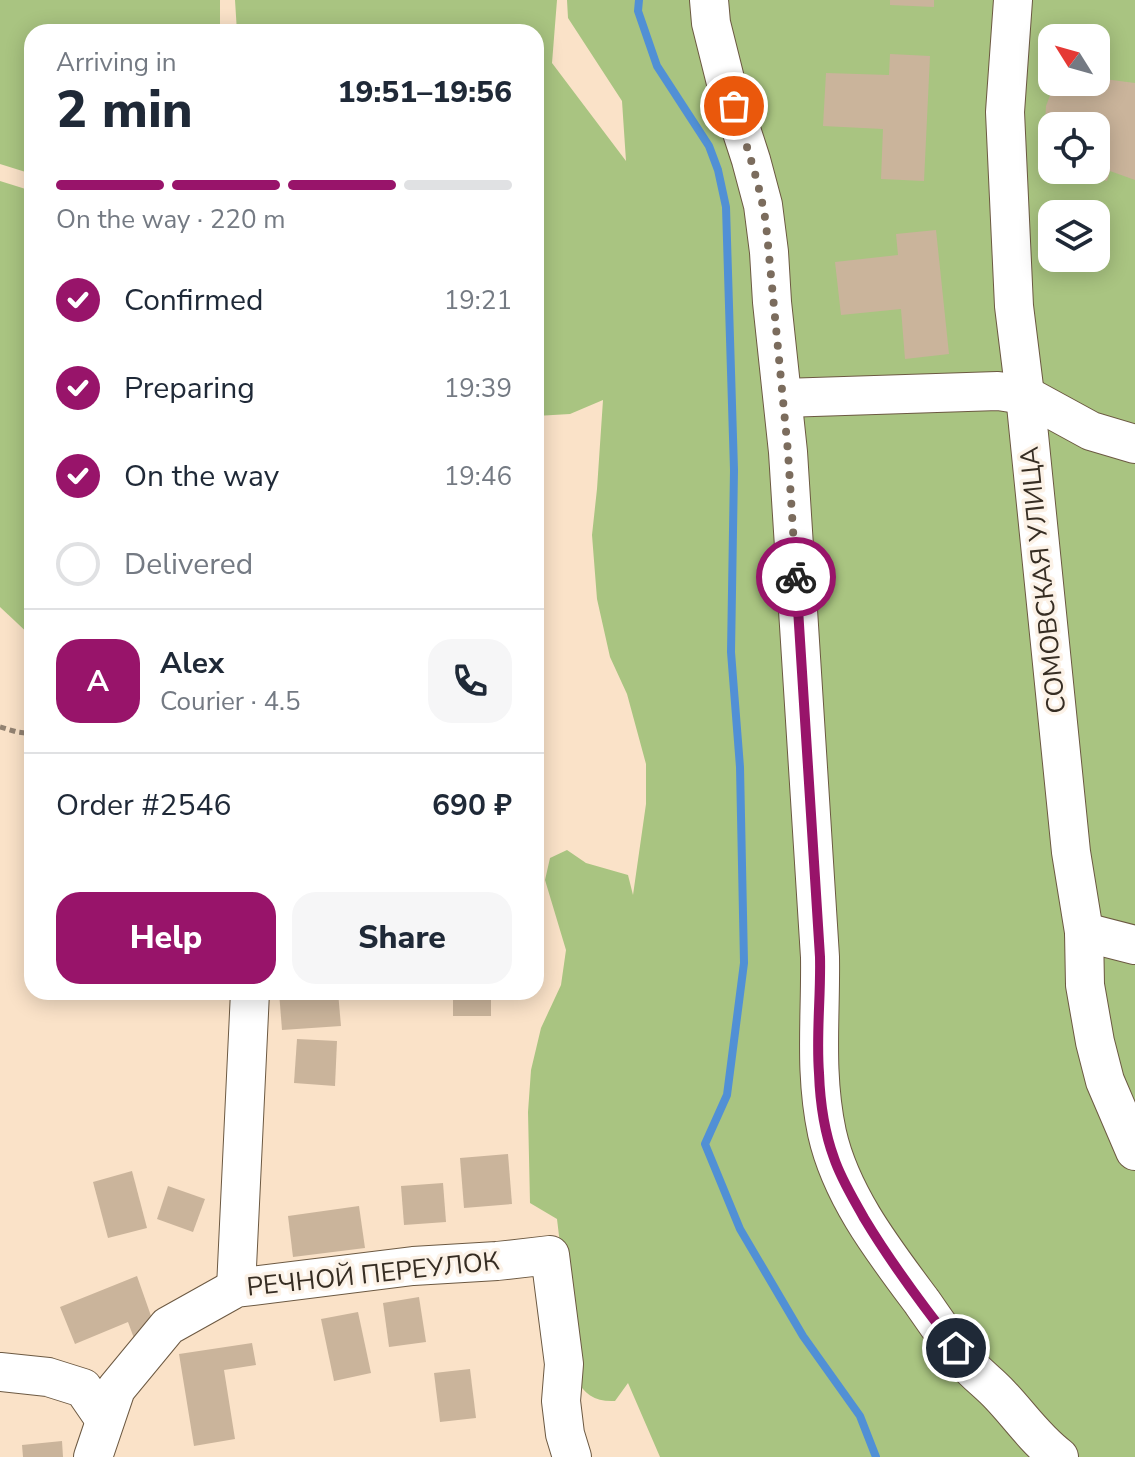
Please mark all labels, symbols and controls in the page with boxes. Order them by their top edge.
north arrow [1038,24,1110,96]
map controls [1038,24,1110,272]
text: Arriving in [56,45,177,80]
text: 19:51–19:56 [337,72,512,113]
pin [700,72,768,140]
text: 2 min [56,74,193,145]
icon: bag [712,84,756,128]
button: locate [1038,112,1110,184]
button: layers [1038,200,1110,272]
text: On the way · 220 m [56,202,285,237]
icon: check [56,278,100,322]
text: Confirmed [124,280,264,321]
text: 19:21 [444,283,512,318]
icon: check [56,366,100,410]
text: Preparing [124,368,255,409]
text: 19:39 [444,371,512,406]
street label: СОМОВСКАЯ УЛИЦА [1012,445,1074,715]
icon: check [56,454,100,498]
text: On the way [124,456,279,497]
text: 19:46 [444,459,512,494]
courier [756,537,836,617]
text: Delivered [124,544,253,585]
icon: bike [774,555,818,599]
button: phone [428,639,512,723]
text: Alex [160,643,224,684]
text: A [87,661,109,702]
text: Courier · 4.5 [160,684,301,719]
text: Order #2546 [56,785,231,826]
text: 690 ₽ [432,785,512,826]
button: Help [56,892,276,984]
button: Share [292,892,512,984]
street label: РЕЧНОЙ ПЕРЕУЛОК [245,1243,501,1305]
pin [922,1314,990,1382]
icon: home [934,1326,978,1370]

